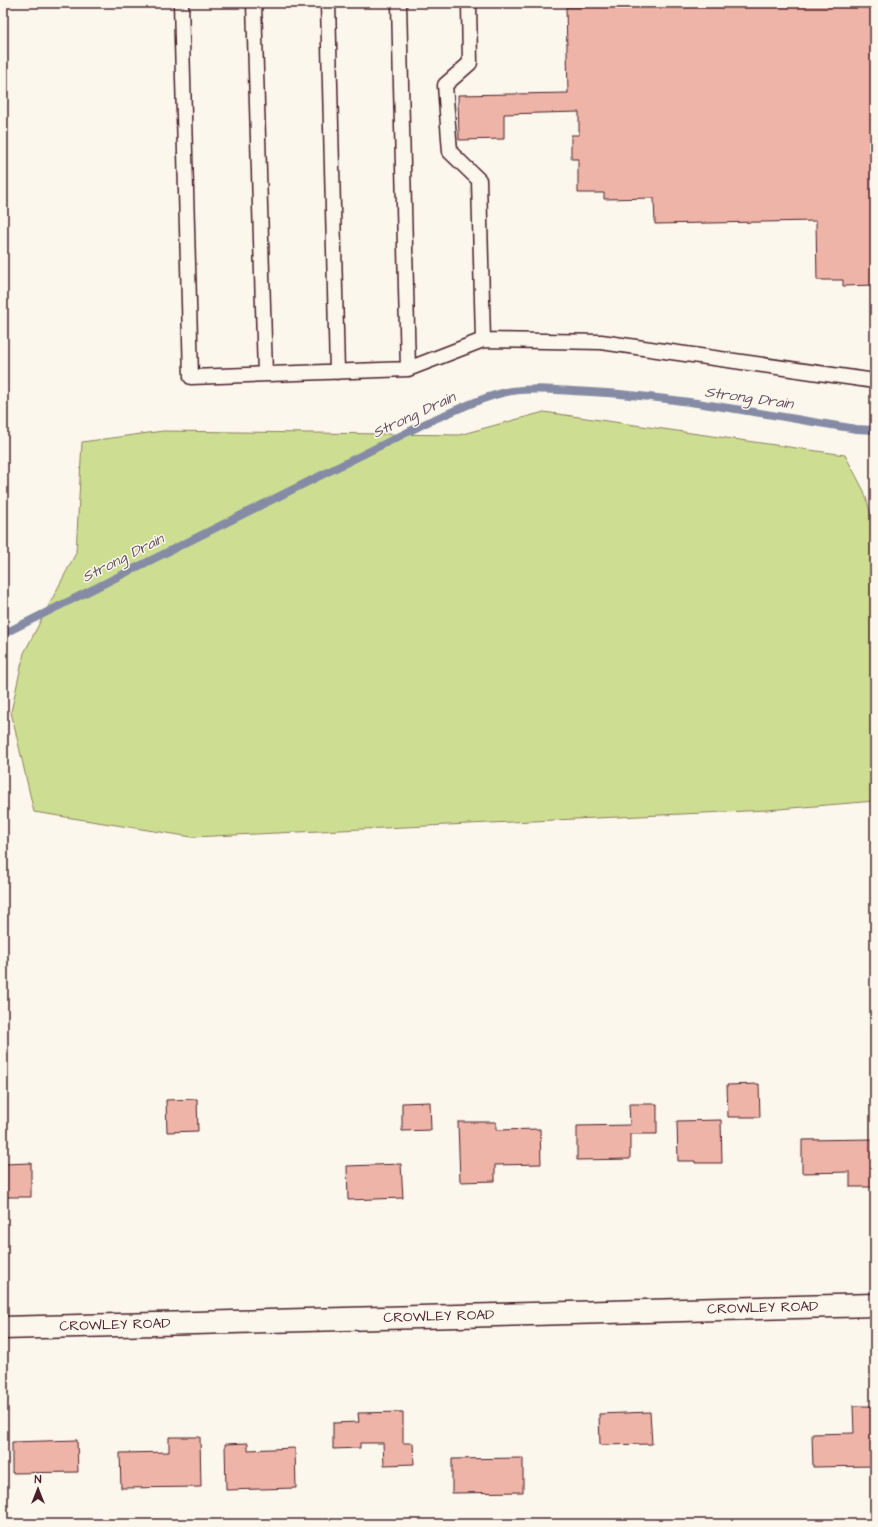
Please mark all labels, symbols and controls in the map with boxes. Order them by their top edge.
water label: Strong Drain [703,381,796,416]
water label: Strong Drain [369,386,461,444]
water label: Strong Drain [79,528,169,588]
street label: CROWLEY ROAD [707,1297,818,1319]
street label: CROWLEY ROAD [383,1305,495,1328]
street label: CROWLEY ROAD [59,1314,171,1337]
north arrow [18,1469,58,1509]
text: N [35,1472,42,1487]

